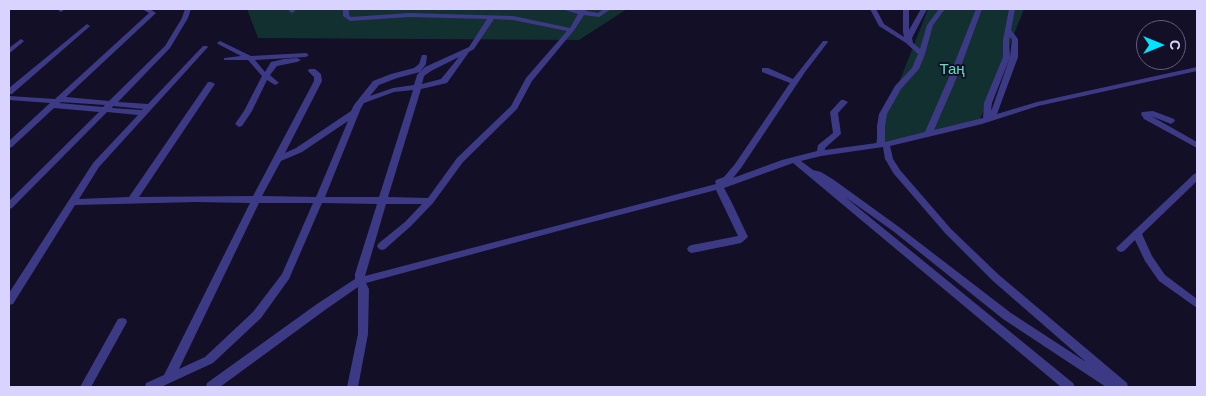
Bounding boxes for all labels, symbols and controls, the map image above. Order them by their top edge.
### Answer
north arrow [1136,20,1186,70]
text: С [1167,40,1183,50]
park label: Таң [939,61,965,79]

